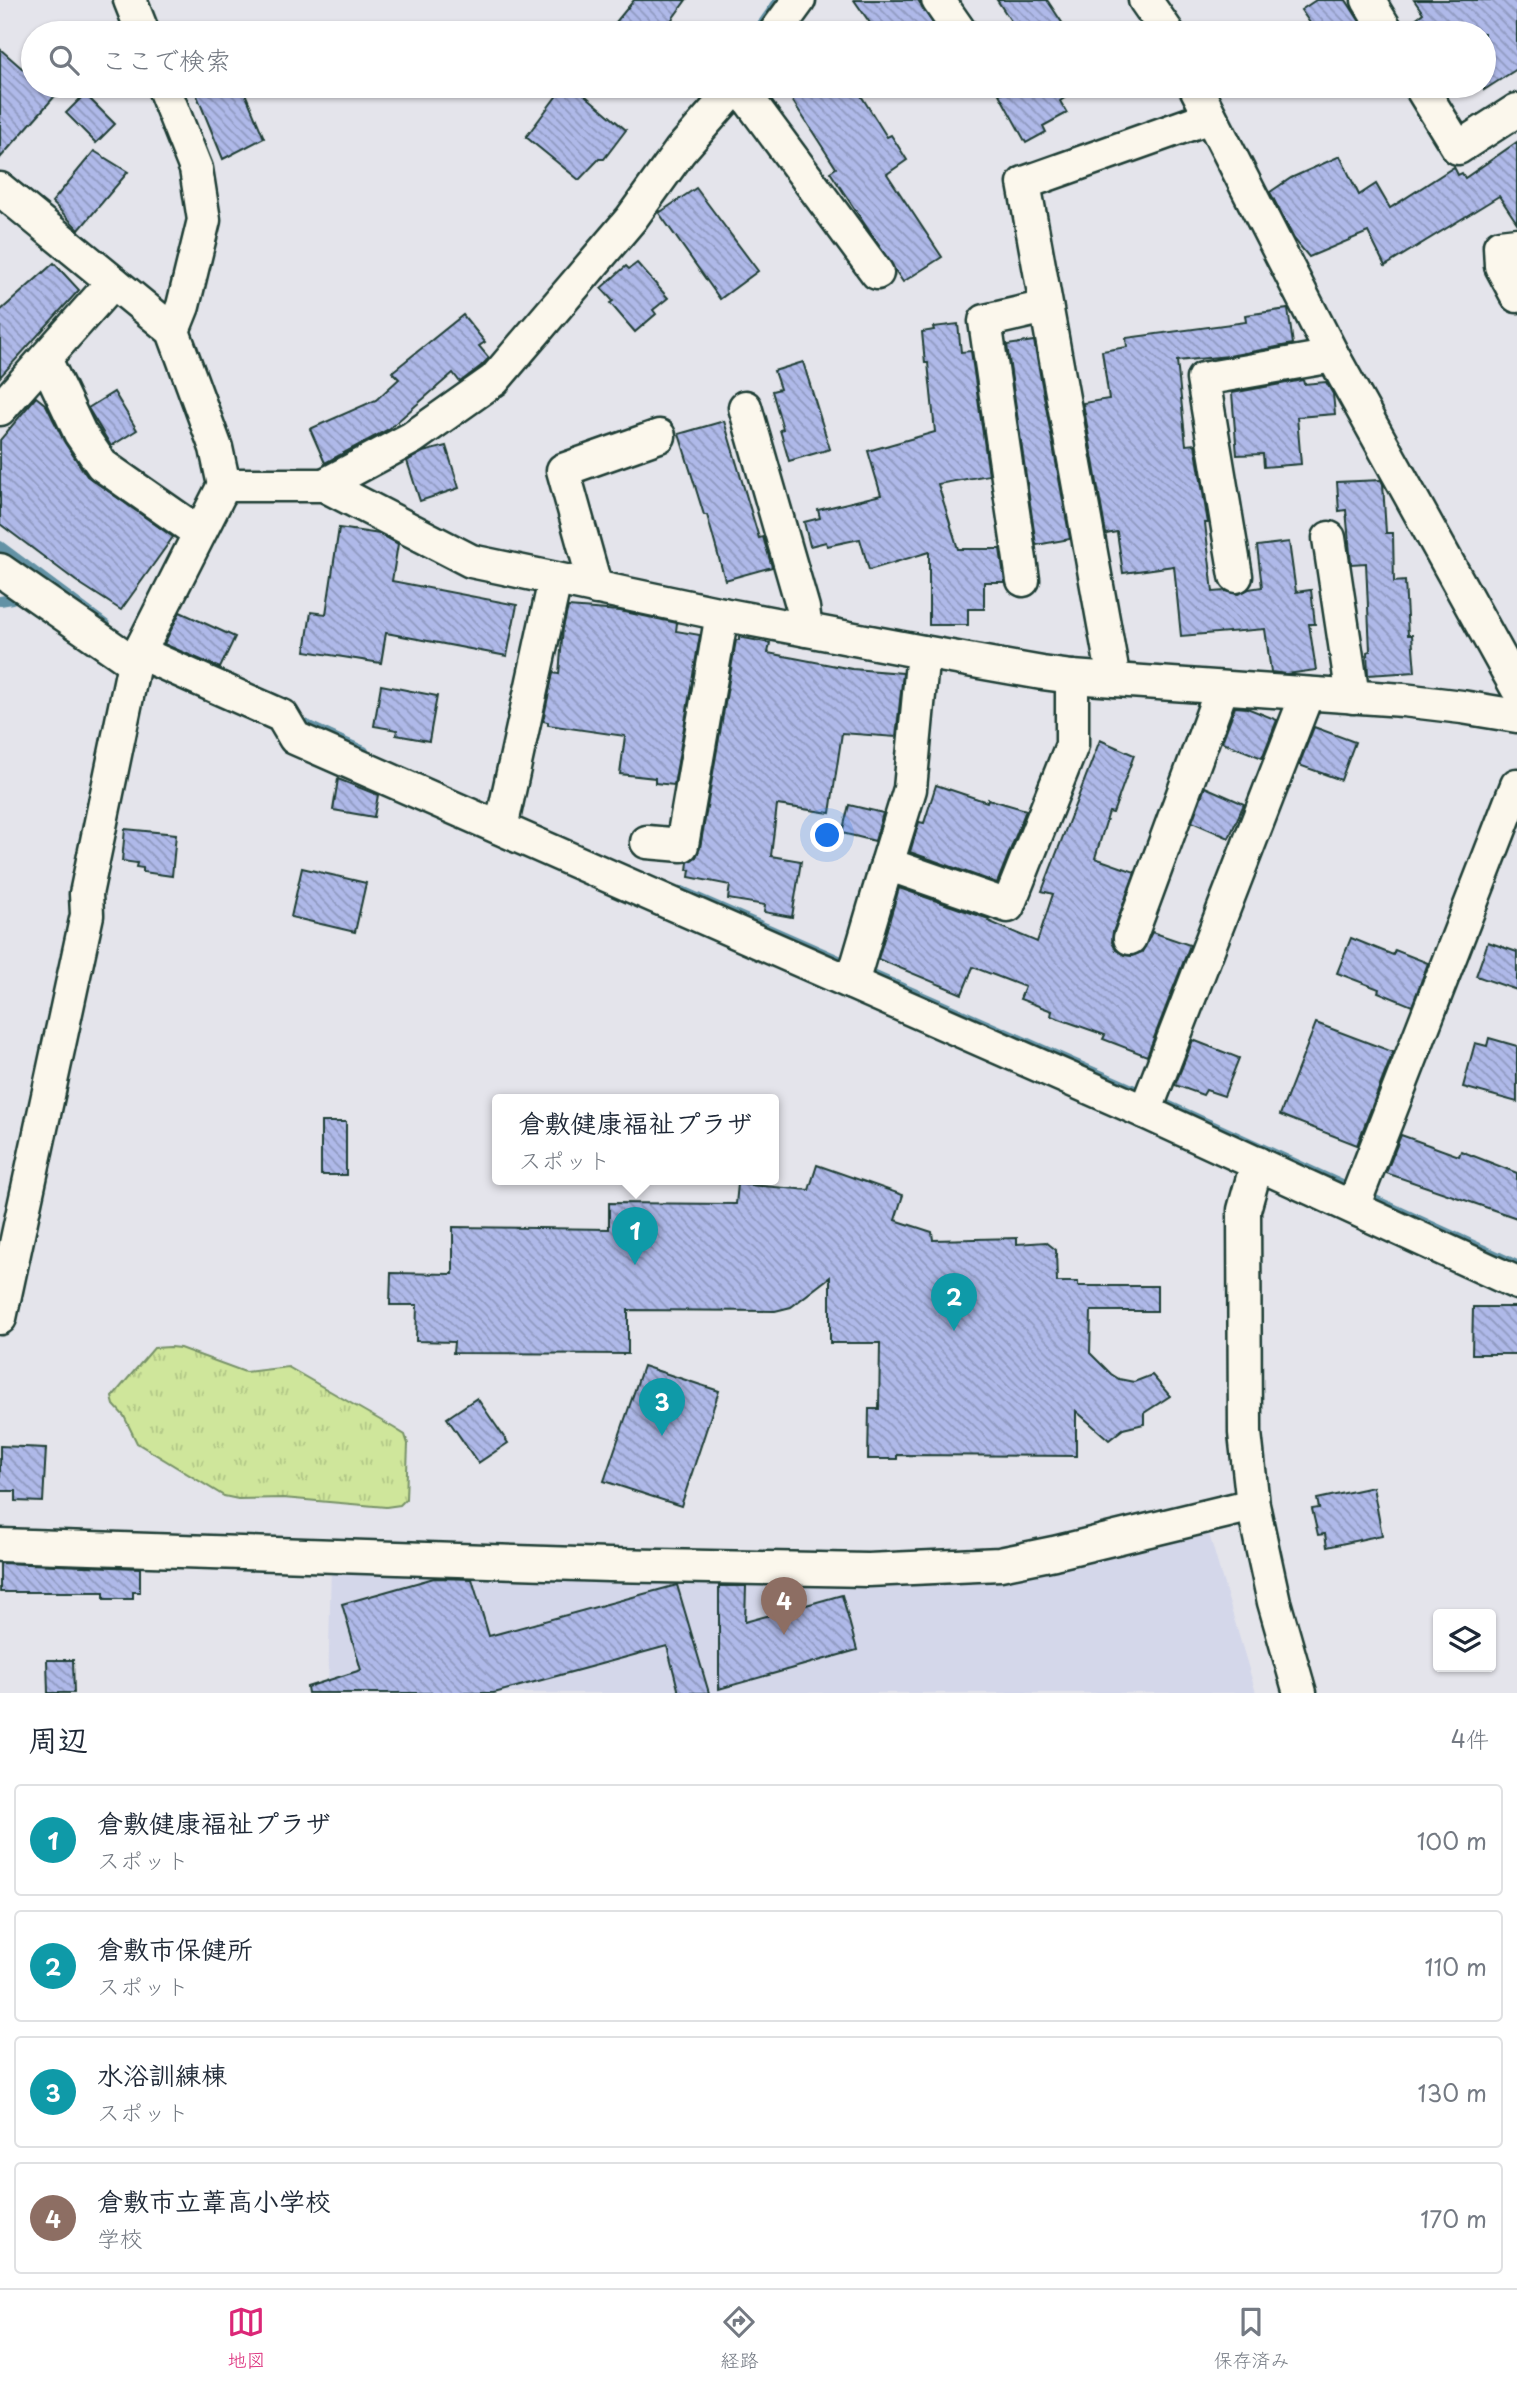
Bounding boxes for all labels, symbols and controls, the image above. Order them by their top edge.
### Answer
search box [21,21,1496,98]
text: ここで検索 [101,40,231,79]
icon: search [45,41,83,79]
your location [810,818,844,852]
popup [492,1094,779,1185]
text: 倉敷健康福祉プラザ [518,1103,753,1142]
text: スポット [518,1142,610,1177]
pin: 1 [612,1207,658,1265]
pin: 2 [931,1273,977,1331]
pin: 3 [639,1378,685,1436]
pin: 4 [761,1577,807,1635]
map controls [1433,1609,1496,1672]
button: layers [1433,1609,1496,1672]
text: 周辺 [28,1716,88,1761]
text: 4件 [1451,1721,1489,1756]
text: 倉敷健康福祉プラザ [97,1803,331,1842]
text: 1 [48,1823,59,1858]
text: 100 m [1417,1823,1487,1858]
text: スポット [97,1842,189,1877]
text: 倉敷市保健所 [97,1929,253,1968]
text: 2 [45,1949,61,1984]
text: 110 m [1425,1949,1487,1984]
text: スポット [97,1968,189,2003]
text: 水浴訓練棟 [97,2055,227,2094]
text: 3 [45,2075,61,2110]
text: 130 m [1417,2075,1487,2110]
text: スポット [97,2094,189,2129]
text: 倉敷市立葦高小学校 [97,2181,331,2220]
text: 4 [45,2201,61,2236]
text: 170 m [1420,2201,1487,2236]
text: 学校 [97,2220,143,2255]
tab: 地図 [227,2303,266,2373]
tab: 経路 [720,2303,759,2373]
tab: 保存済み [1213,2303,1290,2373]

